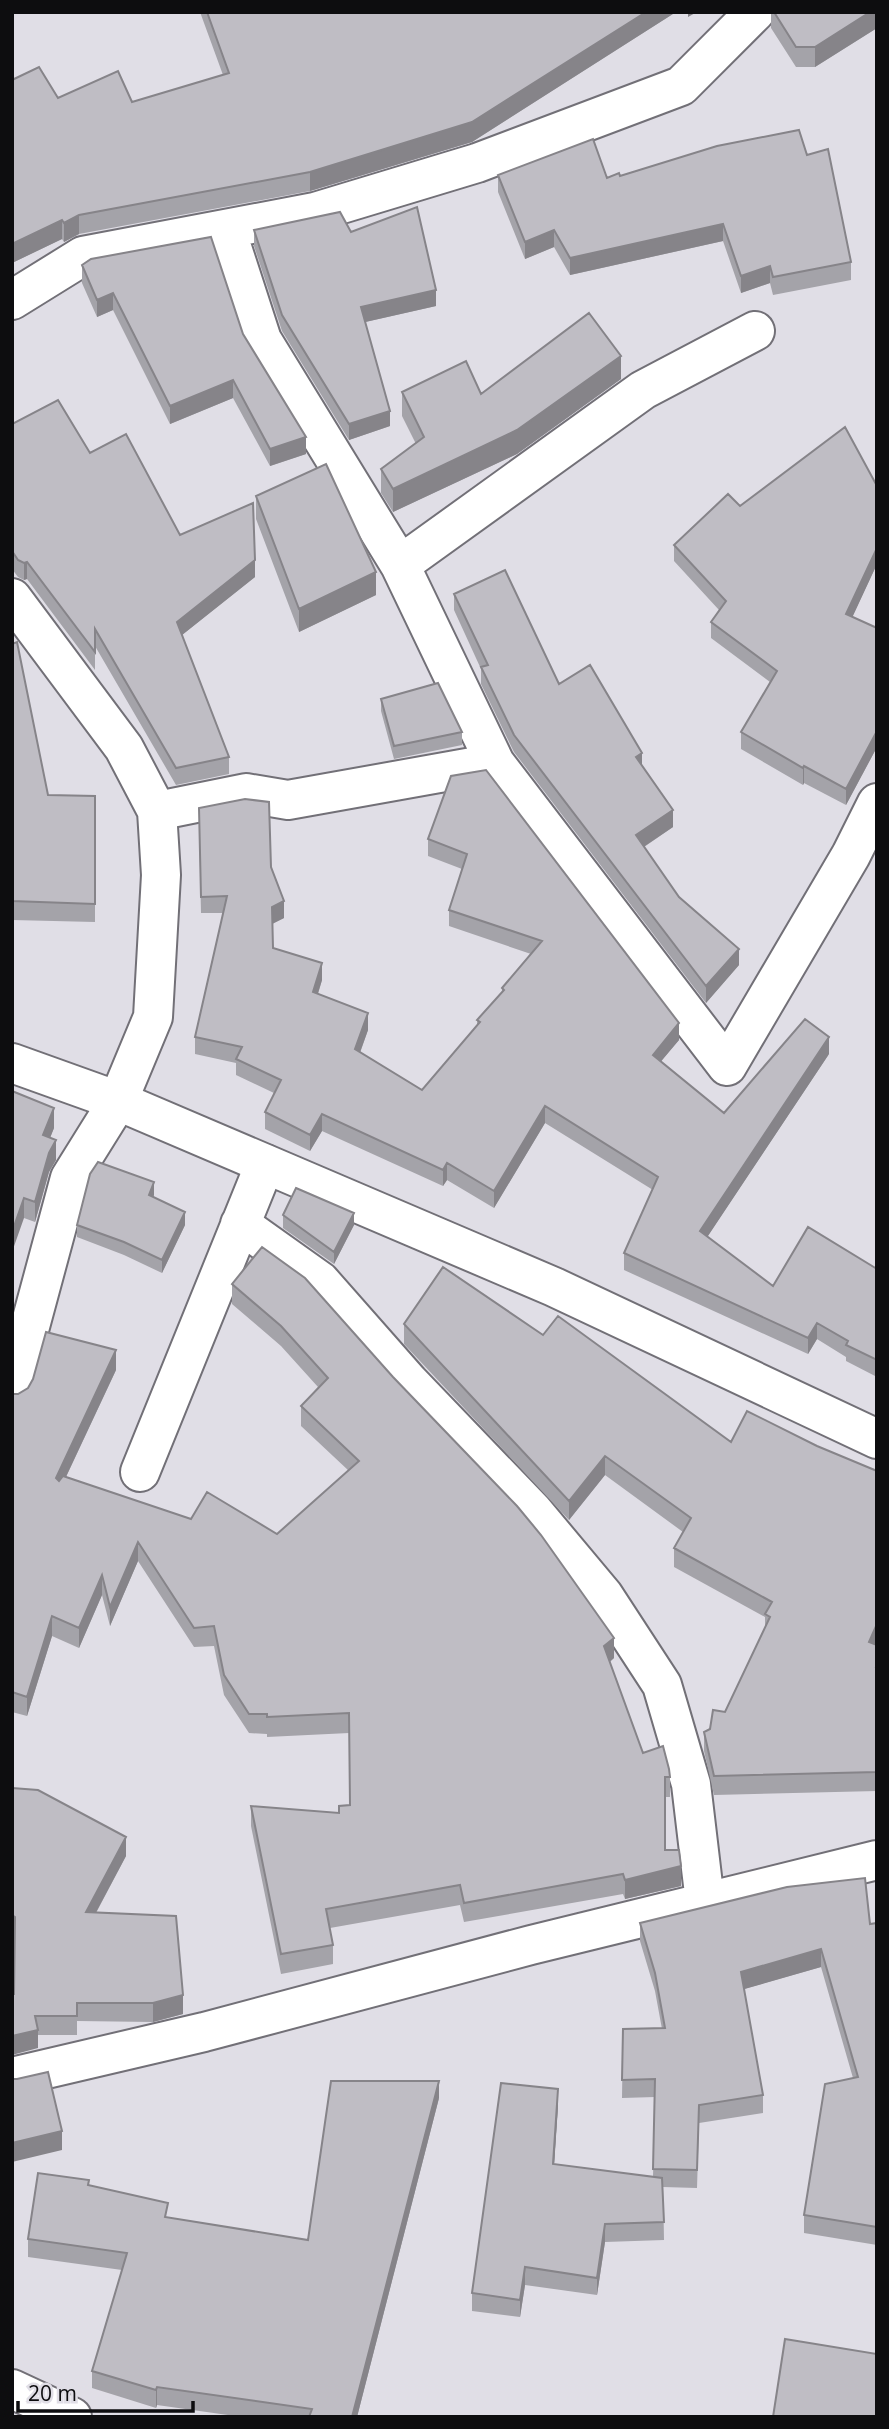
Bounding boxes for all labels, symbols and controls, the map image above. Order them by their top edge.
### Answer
scale bar [18,2370,192,2414]
text: 20 m [28,2379,77,2407]

